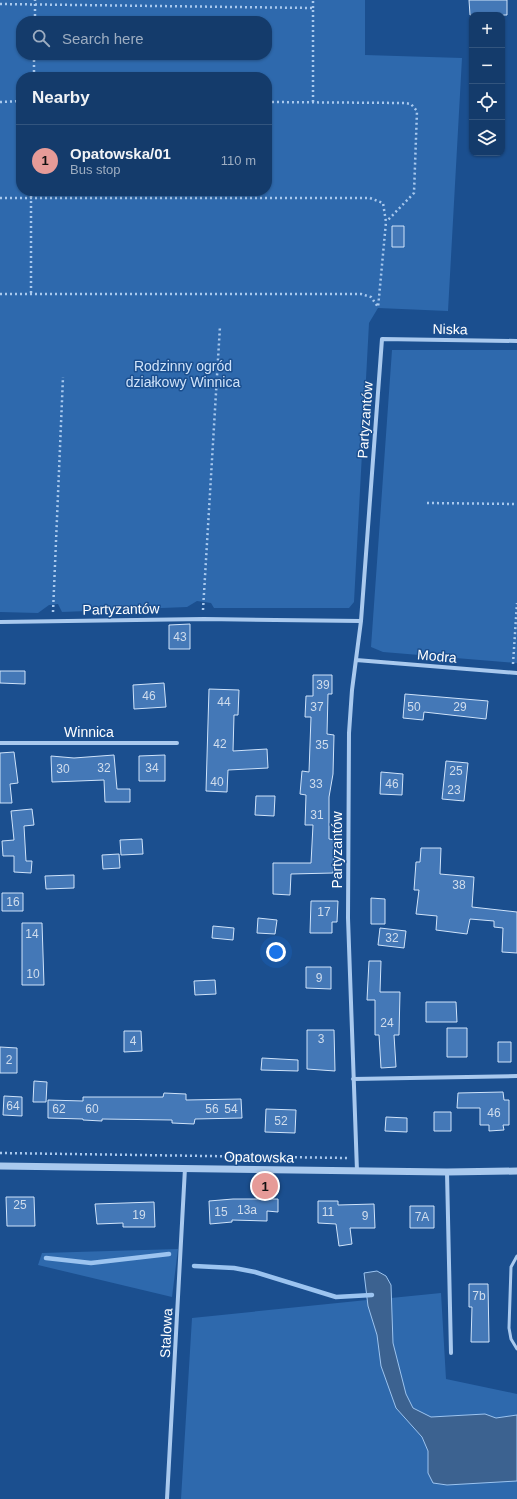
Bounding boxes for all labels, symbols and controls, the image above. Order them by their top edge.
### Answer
map controls [469,12,505,156]
button: + [469,12,505,48]
search box [16,16,272,60]
icon: search [30,27,52,49]
text: Search here [62,30,144,47]
button: − [469,48,505,84]
button: locate [469,84,505,120]
text: Nearby [32,88,90,107]
button: layers [469,120,505,156]
text: Opatowska/01 [70,145,171,162]
text: 1 [41,153,49,168]
text: 110 m [221,153,256,168]
text: Bus stop [70,162,121,177]
street label: Niska [432,321,468,337]
park label: Rodzinny ogród działkowy Winnica [126,358,240,390]
street label: Partyzantów [354,380,376,459]
street label: Partyzantów [82,600,161,618]
house number: 43 [173,630,187,644]
street label: Modra [417,646,458,666]
house number: 39 [316,678,330,692]
house number: 46 [142,689,156,703]
house number: 44 [217,695,231,709]
house number: 37 [310,700,324,714]
house number: 50 [407,700,421,714]
house number: 29 [453,700,467,714]
street label: Winnica [64,724,114,740]
house number: 42 [213,737,227,751]
house number: 35 [315,738,329,752]
house number: 32 [97,761,111,775]
house number: 34 [145,761,159,775]
house number: 30 [56,762,70,776]
house number: 25 [449,764,463,778]
house number: 40 [210,775,224,789]
house number: 33 [309,777,323,791]
house number: 46 [385,777,399,791]
house number: 23 [447,783,461,797]
house number: 31 [310,808,324,822]
street label: Partyzantów [329,811,345,889]
house number: 38 [452,878,466,892]
house number: 16 [6,895,20,909]
house number: 17 [317,905,331,919]
house number: 14 [25,927,39,941]
house number: 32 [385,931,399,945]
your location [266,942,286,962]
house number: 10 [26,967,40,981]
house number: 9 [316,971,323,985]
house number: 24 [380,1016,394,1030]
house number: 3 [318,1032,325,1046]
house number: 4 [130,1034,137,1048]
house number: 2 [6,1053,13,1067]
house number: 64 [6,1099,20,1113]
house number: 62 [52,1102,66,1116]
house number: 60 [85,1102,99,1116]
house number: 56 [205,1102,219,1116]
house number: 54 [224,1102,238,1116]
house number: 46 [487,1106,501,1120]
house number: 52 [274,1114,288,1128]
street label: Opatowska [224,1148,294,1166]
pin: 1 [252,1171,278,1201]
house number: 25 [13,1198,27,1212]
house number: 13a [237,1203,257,1217]
house number: 15 [214,1205,228,1219]
house number: 11 [322,1205,335,1219]
house number: 19 [132,1208,146,1222]
house number: 9 [362,1209,369,1223]
house number: 7A [415,1210,429,1224]
house number: 7b [472,1289,486,1303]
street label: Stalowa [157,1308,175,1358]

